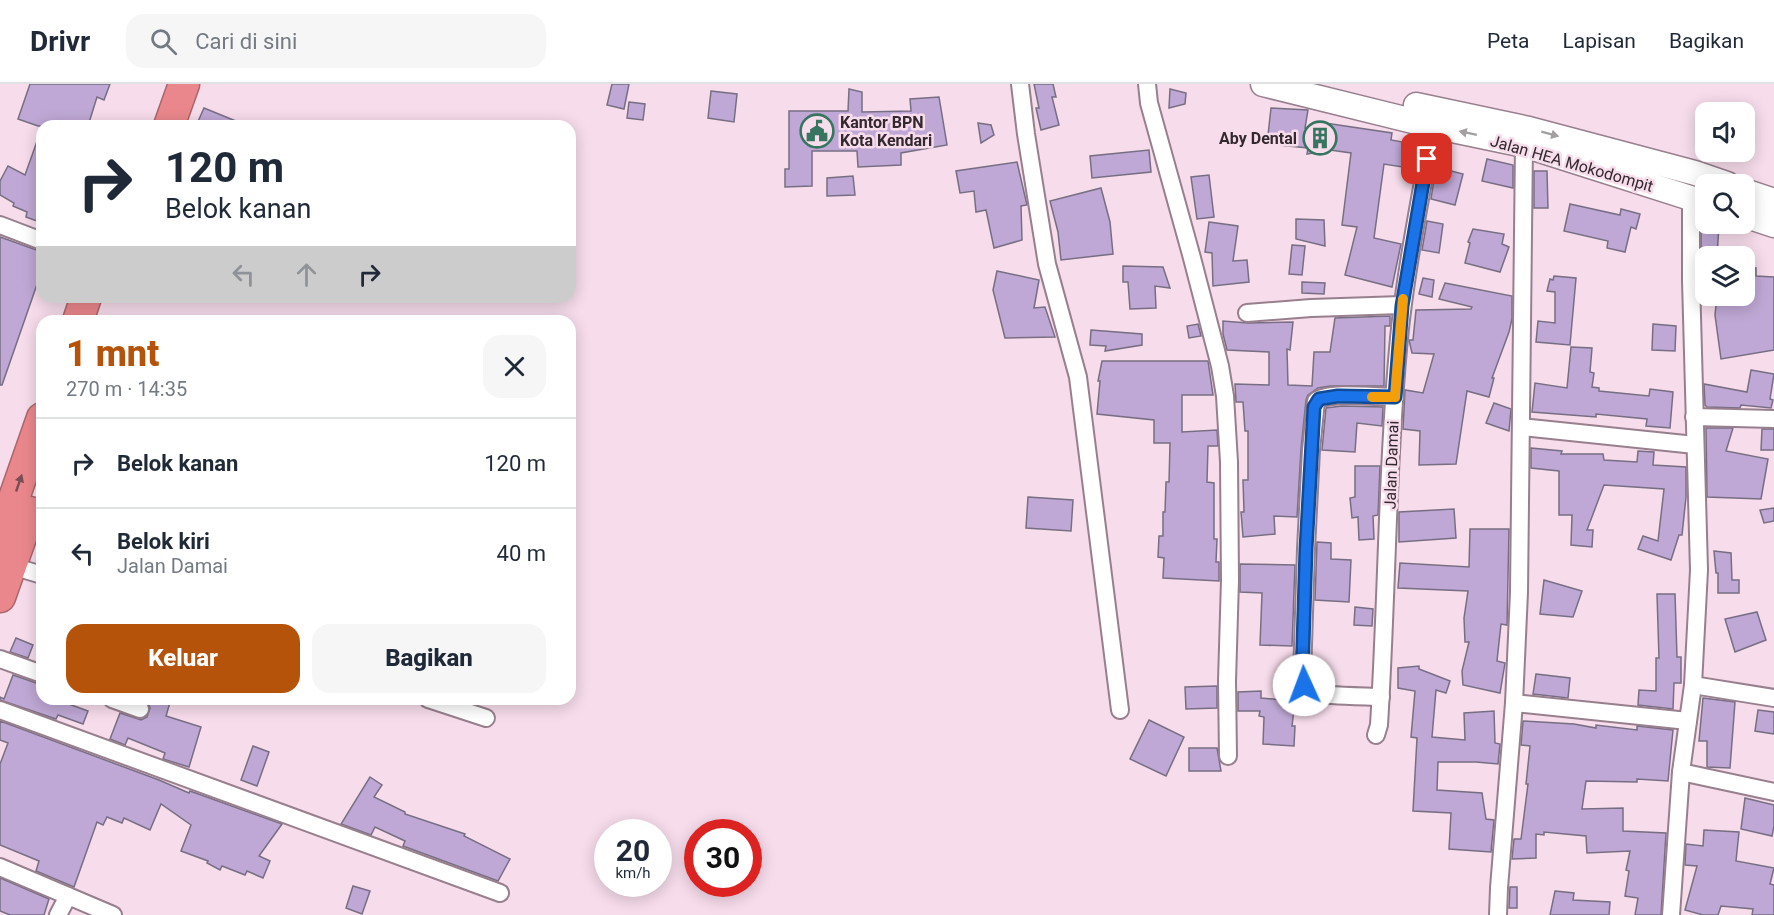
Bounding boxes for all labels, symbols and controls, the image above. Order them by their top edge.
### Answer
search box [126,14,546,68]
text: Drivr [30,25,90,58]
icon: search [147,25,180,58]
text: Cari di sini [195,29,297,54]
text: Peta [1487,29,1529,53]
text: Lapisan [1562,29,1636,53]
text: Bagikan [1669,29,1744,53]
map controls [1695,102,1755,306]
button: sound [1695,102,1755,162]
public building icon: Kantor BPN Kota Kendari [799,113,835,149]
place label: Kantor BPN Kota Kendari [840,113,932,150]
building icon: Aby Dental [1302,120,1338,156]
one-way arrow [1459,128,1477,138]
place label: Aby Dental [1219,129,1297,148]
one-way arrow [1541,130,1559,139]
street label: Jalan HEA Mokodompit [1488,131,1655,196]
pin [1401,133,1452,184]
icon: arrive [1410,142,1443,175]
text: 120 m [165,143,284,192]
icon: right [66,144,144,222]
button: search [1695,174,1755,234]
text: Belok kanan [165,193,311,225]
button: layers [1695,246,1755,306]
icon: left [227,258,260,291]
icon: ahead [290,258,323,291]
icon: right [353,258,386,291]
text: 1 mnt [66,333,159,375]
button: close [483,335,546,398]
text: 270 m · 14:35 [66,377,187,401]
street label: Jalan Damai [1380,420,1403,510]
icon: right [66,447,99,480]
text: Belok kanan [117,451,238,476]
text: 120 m [484,451,546,476]
one-way arrow [15,474,25,492]
text: Belok kiri [117,529,210,554]
icon: left [66,537,99,570]
text: 40 m [497,541,546,566]
text: Jalan Damai [117,554,228,578]
button: Keluar [66,624,300,693]
button: Bagikan [312,624,546,693]
position arrow [1272,653,1336,717]
speed limit sign: 30 [684,819,762,897]
text: 20 [616,833,650,868]
text: km/h [615,864,651,882]

